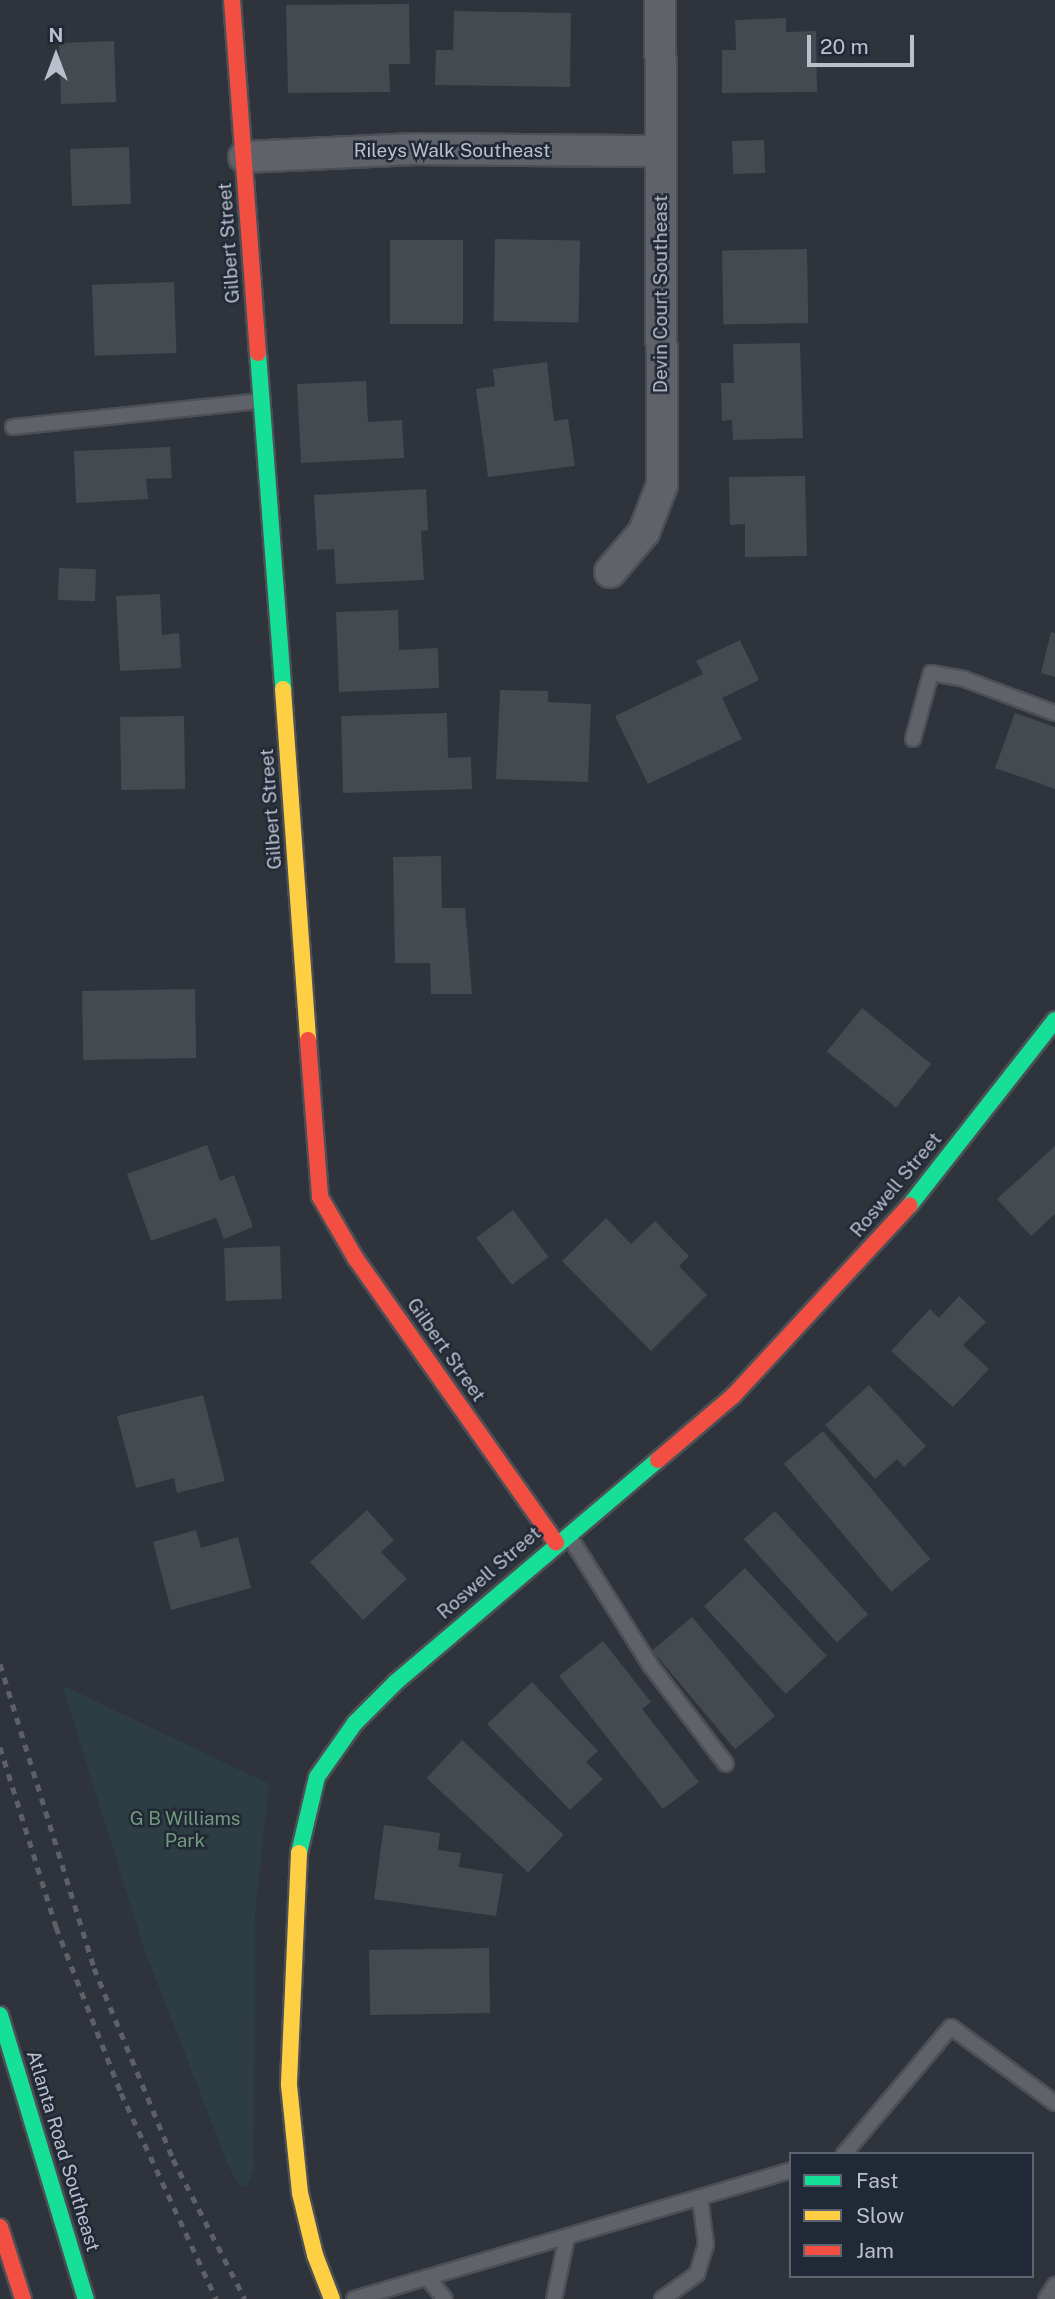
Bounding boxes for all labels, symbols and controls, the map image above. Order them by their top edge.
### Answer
north arrow [21,21,91,91]
scale bar [810,21,917,65]
text: N [49,24,63,46]
text: 20 m [820,34,869,59]
street label: Rileys Walk Southeast [353,140,551,162]
street label: Gilbert Street [213,182,245,304]
street label: Devin Court Southeast [650,195,672,393]
street label: Gilbert Street [255,748,287,870]
street label: Roswell Street [846,1128,946,1242]
street label: Gilbert Street [402,1294,490,1406]
street label: Roswell Street [433,1522,545,1624]
park label: G B Williams Park [129,1808,241,1852]
street label: Atlanta Road Southeast [22,2048,104,2254]
legend [789,2152,1034,2278]
text: Fast [856,2168,898,2193]
text: Slow [856,2203,904,2228]
text: Jam [856,2238,894,2263]

